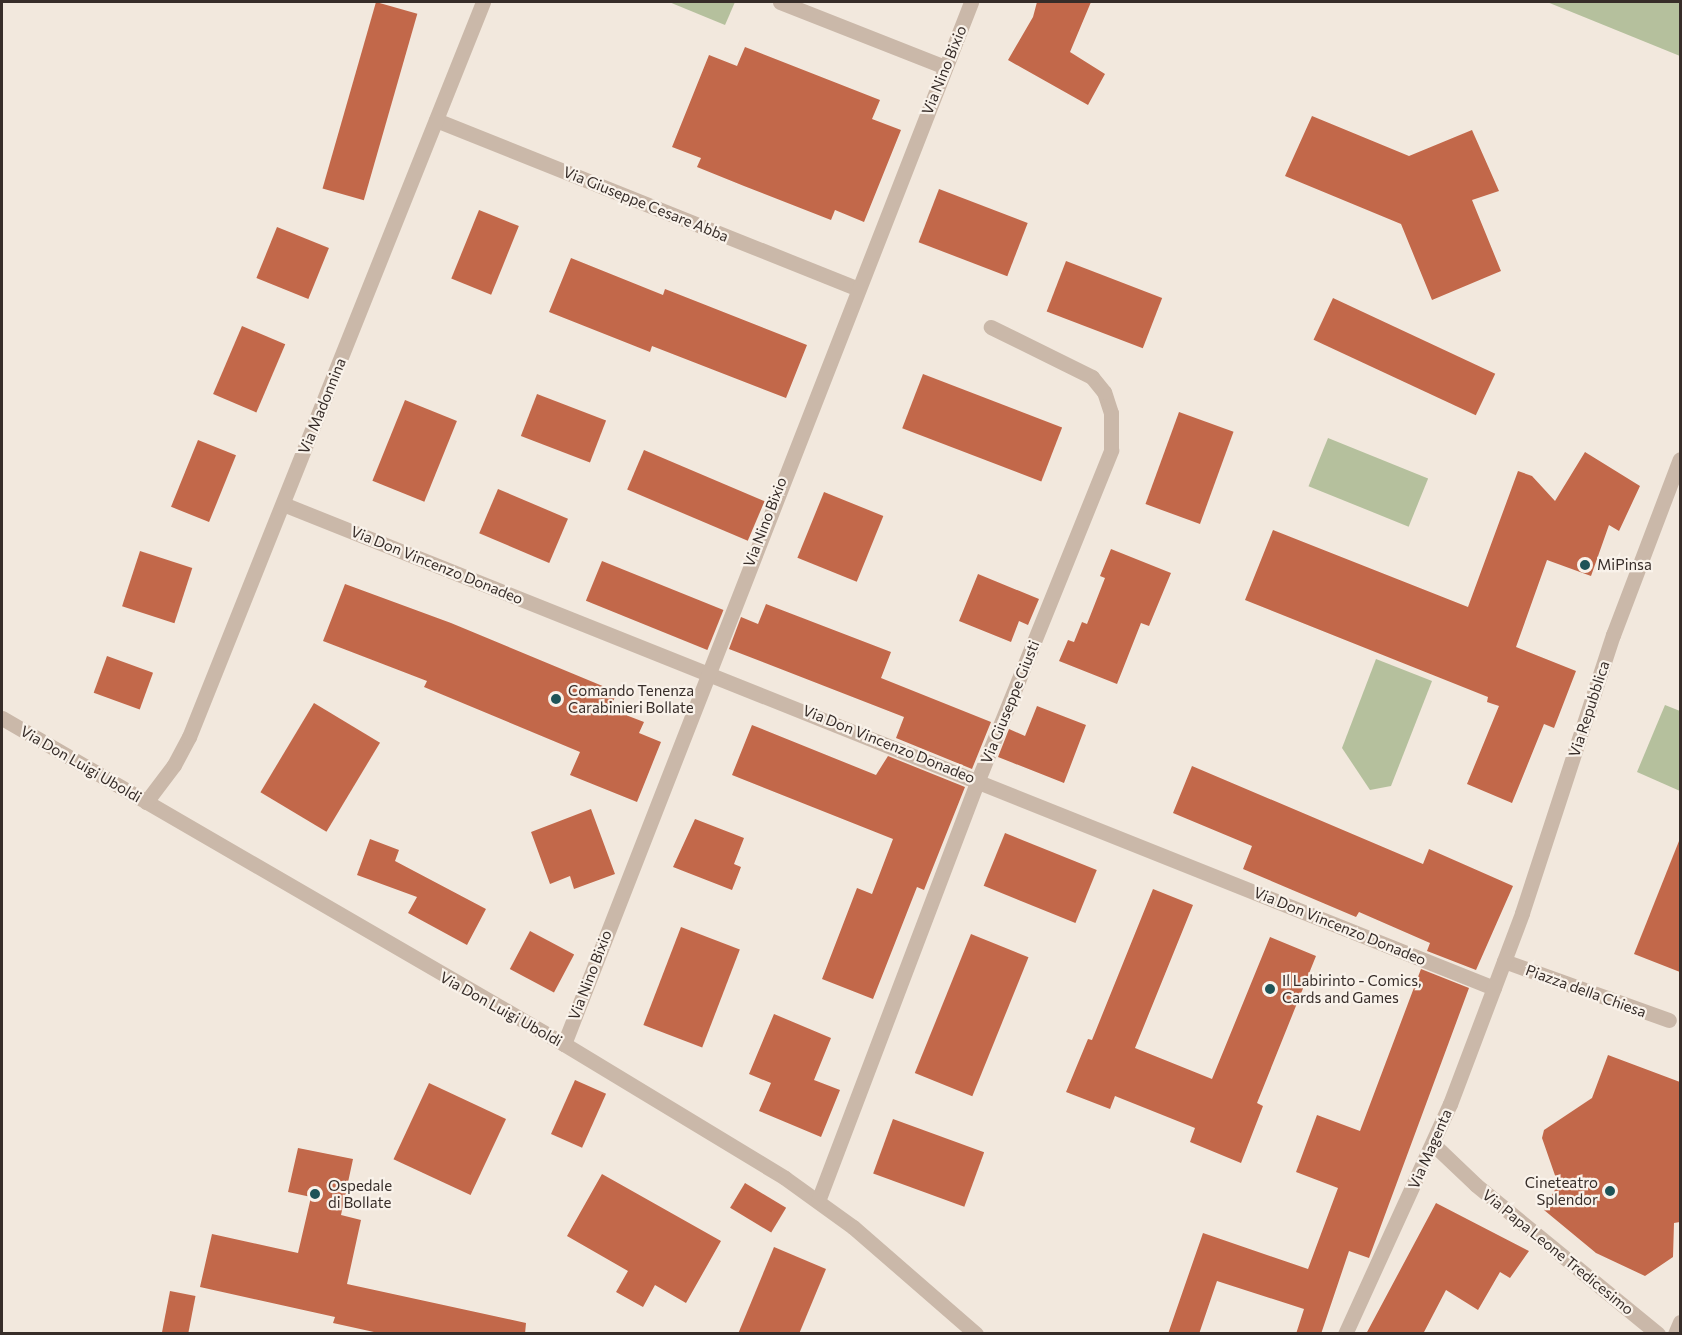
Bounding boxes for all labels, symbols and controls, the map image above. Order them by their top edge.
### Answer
street label: Via Nino Bixio [918,23,970,117]
street label: Via Giuseppe Cesare Abba [561,163,731,245]
street label: Via Madonnina [295,355,349,457]
street label: Via Nino Bixio [740,475,790,569]
street label: Via Don Vincenzo Donadeo [348,522,526,608]
place label: MiPinsa [1597,556,1652,574]
marker: MiPinsa [1578,558,1592,572]
street label: Via Giuseppe Giusti [977,638,1043,766]
street label: Via Repubblica [1565,659,1613,759]
place label: Comando Tenenza Carabinieri Bollate [568,681,694,716]
marker: Comando Tenenza Carabinieri Bollate [549,692,563,706]
street label: Via Don Vincenzo Donadeo [800,701,978,787]
street label: Via Don Luigi Uboldi [17,722,145,806]
street label: Via Don Vincenzo Donadeo [1251,883,1429,969]
street label: Via Nino Bixio [565,928,615,1022]
street label: Piazza della Chiesa [1523,961,1649,1021]
street label: Via Don Luigi Uboldi [437,968,565,1050]
place label: Il Labirinto - Comics, Cards and Games [1282,971,1421,1006]
marker: Il Labirinto - Comics, Cards and Games [1263,982,1277,996]
street label: Via Magenta [1404,1106,1456,1192]
place label: Cineteatro Splendor [1525,1173,1598,1208]
place label: Ospedale di Bollate [328,1176,392,1211]
marker: Cineteatro Splendor [1603,1184,1617,1198]
marker: Ospedale di Bollate [306,1185,324,1203]
street label: Via Papa Leone Tredicesimo [1479,1185,1637,1319]

